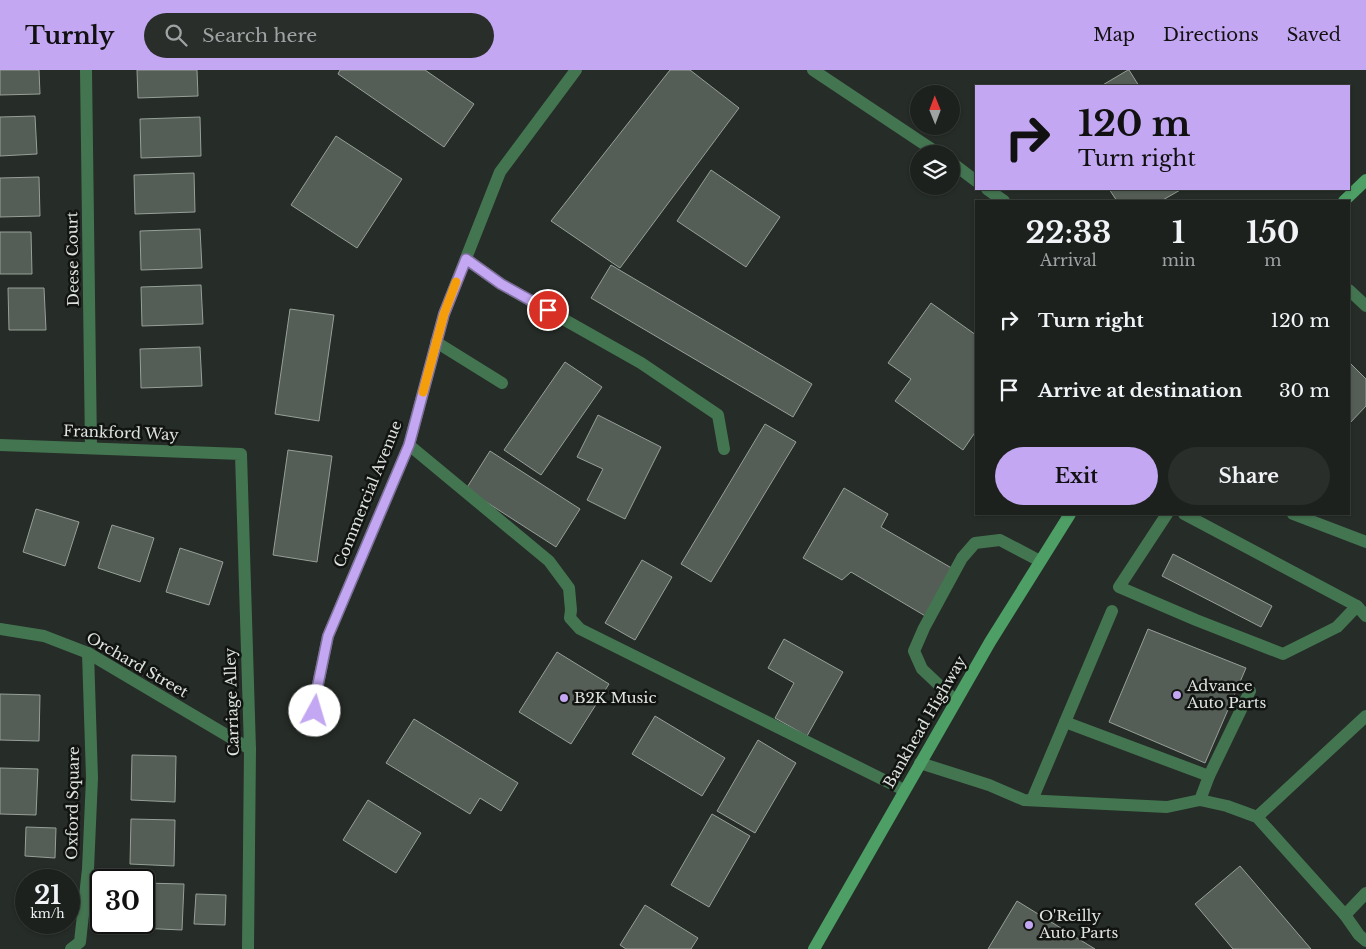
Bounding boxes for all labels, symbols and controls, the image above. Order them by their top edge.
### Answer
search box [144,13,494,58]
text: Turnly [25,21,114,50]
icon: search [162,21,190,49]
text: Search here [202,24,317,47]
text: Map [1093,24,1135,46]
text: Directions [1163,24,1259,46]
text: Saved [1287,24,1341,46]
north arrow [910,85,960,135]
map controls [910,85,960,195]
text: 120 m [1078,102,1191,145]
icon: right [995,105,1060,170]
button: layers [910,145,960,195]
text: Turn right [1078,145,1196,172]
street label: Deese Court [62,211,83,307]
text: 22:33 [1025,214,1111,251]
text: 1 [1172,214,1185,251]
text: 150 [1246,214,1300,251]
text: Arrival [1040,250,1097,270]
text: min [1162,250,1195,270]
text: m [1264,250,1281,270]
pin [527,289,569,331]
icon: arrive [534,296,562,324]
icon: right [995,306,1023,334]
text: Turn right [1038,309,1144,332]
text: 120 m [1270,309,1330,332]
icon: arrive [995,376,1023,404]
text: Arrive at destination [1038,379,1242,402]
text: 30 m [1279,379,1330,402]
street label: Commercial Avenue [329,418,406,570]
street label: Frankford Way [63,421,179,444]
button: Exit [995,447,1158,505]
button: Share [1168,447,1330,505]
street label: Orchard Street [83,628,192,702]
street label: Carriage Alley [220,647,243,757]
street label: Bankhead Highway [879,652,970,791]
place label: Advance Auto Parts [1186,676,1266,712]
position arrow [288,684,340,736]
place label: B2K Music [574,688,656,707]
marker: Advance Auto Parts [1171,689,1183,701]
marker: B2K Music [558,692,570,704]
street label: Oxford Square [62,746,83,860]
speed limit sign: 30 [90,869,155,934]
text: 21 [34,880,61,911]
text: km/h [30,906,65,921]
place label: O'Reilly Auto Parts [1038,906,1118,942]
marker: O'Reilly Auto Parts [1023,919,1035,931]

